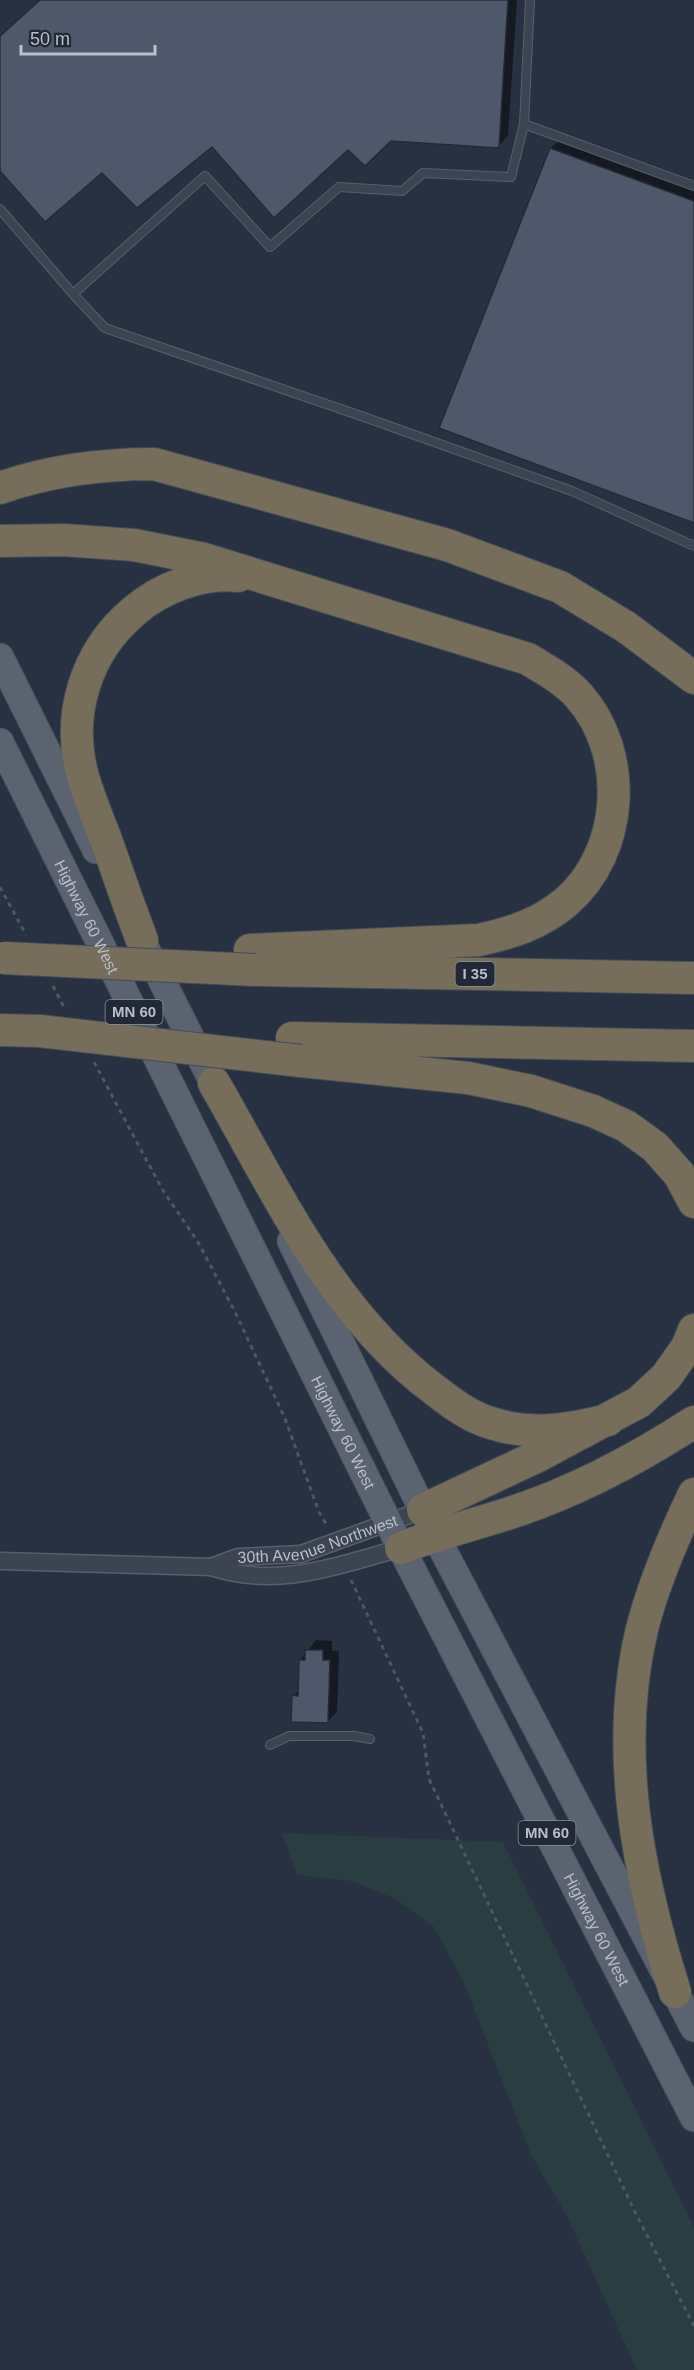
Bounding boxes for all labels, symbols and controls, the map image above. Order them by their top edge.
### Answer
scale bar [21,18,154,56]
text: 50 m [30,29,70,49]
street label: Highway 60 West [51,857,122,977]
road number: I 35 [456,962,494,986]
road number: MN 60 [106,1000,162,1024]
street label: Highway 60 West [308,1373,379,1492]
street label: 30th Avenue Northwest [237,1512,400,1566]
road number: MN 60 [518,1821,576,1845]
street label: Highway 60 West [561,1870,633,1989]

